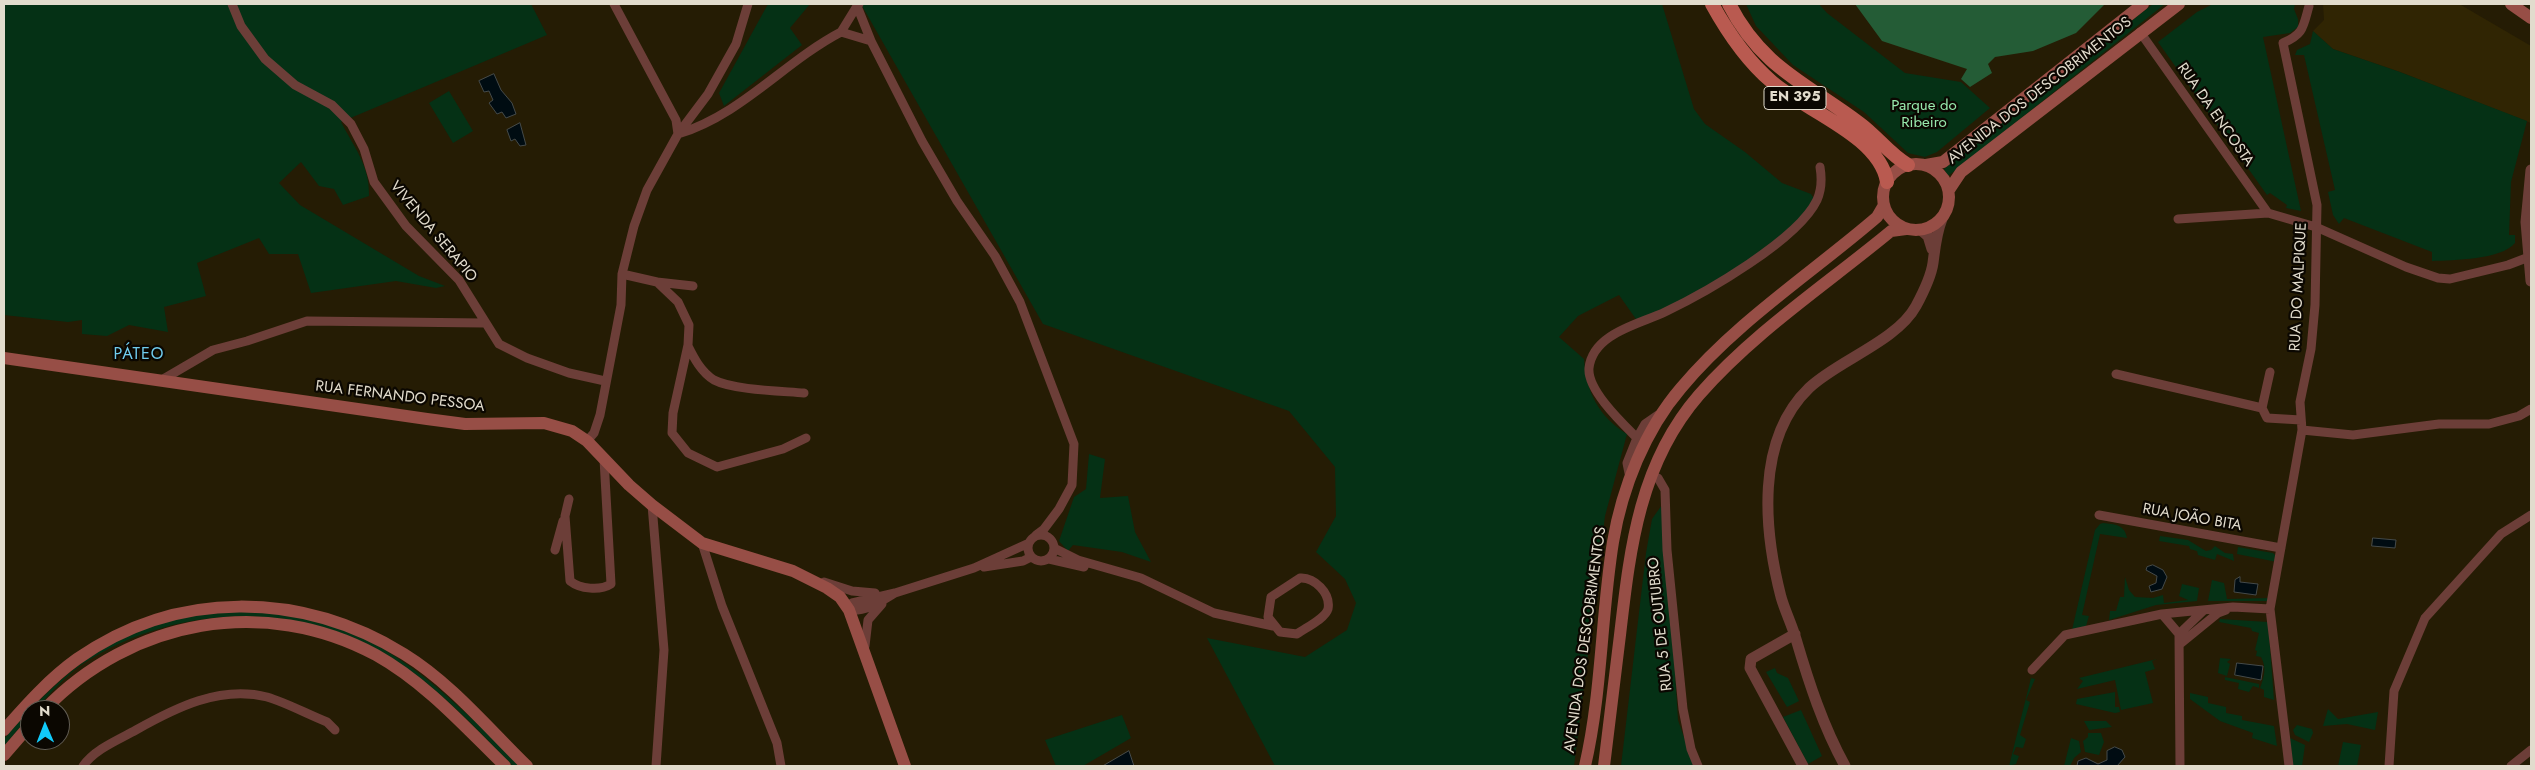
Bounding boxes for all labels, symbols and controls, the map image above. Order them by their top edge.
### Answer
street label: AVENIDA DOS DESCOBRIMENTOS [1944,14,2136,168]
street label: RUA DA ENCOSTA [2173,60,2257,170]
road number: EN 395 [1764,86,1826,110]
park label: Parque do Ribeiro [1891,97,1957,132]
street label: VIVENDA SERAPIO [386,178,480,286]
street label: RUA DO MALPIQUE [2287,222,2311,352]
district label: PÁTEO [113,345,165,365]
street label: RUA FERNANDO PESSOA [314,378,486,416]
street label: RUA JOÃO BITA [2141,500,2243,536]
street label: AVENIDA DOS DESCOBRIMENTOS [1561,526,1611,754]
street label: RUA 5 DE OUTUBRO [1645,556,1677,692]
north arrow [20,700,70,750]
text: N [39,701,50,721]

